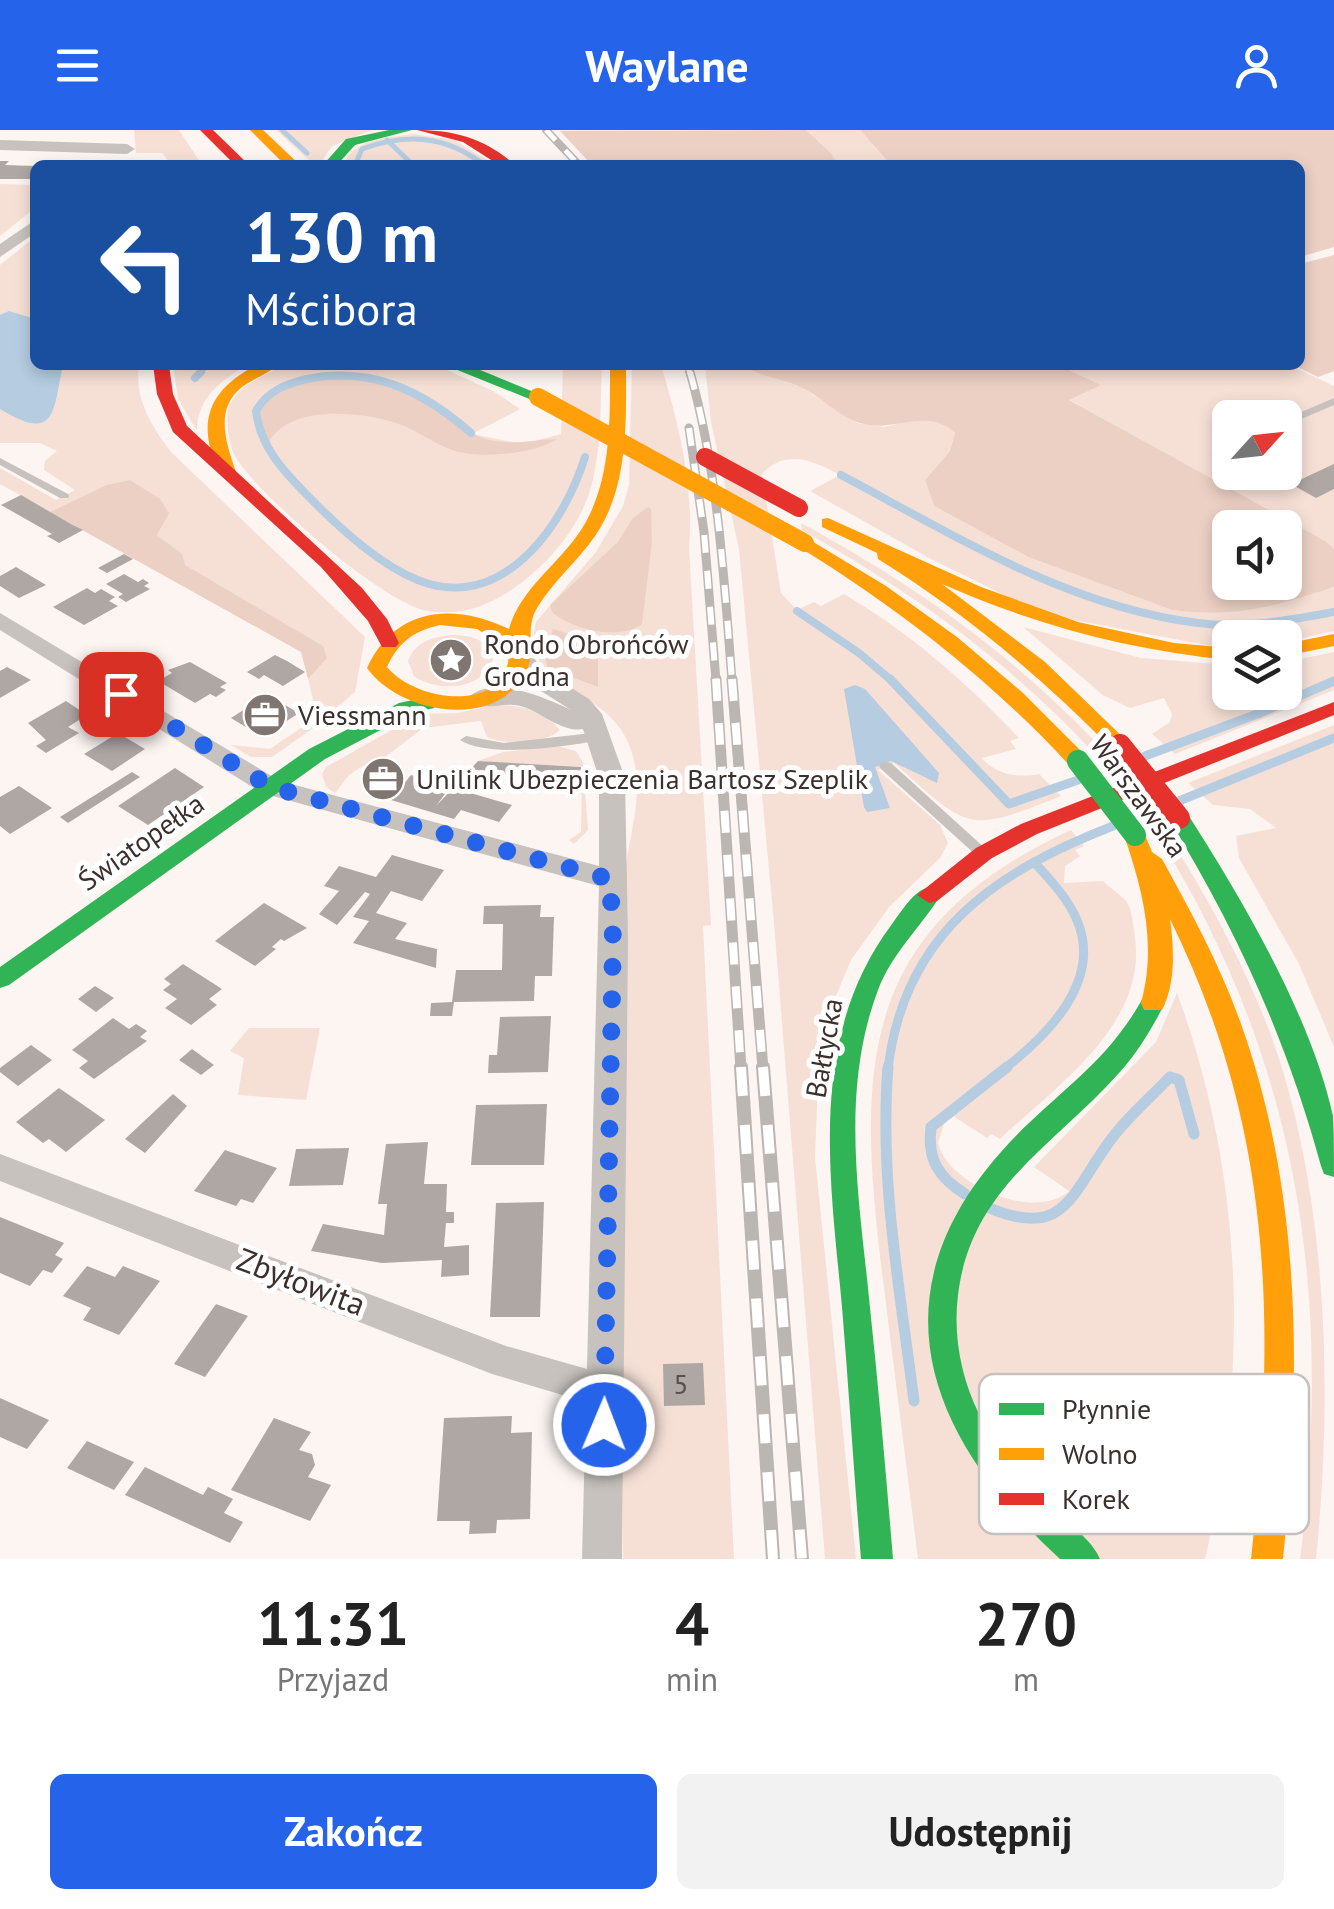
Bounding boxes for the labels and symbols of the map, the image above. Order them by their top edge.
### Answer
north arrow [1212,400,1302,490]
place label: Rondo Obrońców Grodna [484,625,689,694]
place icon: Rondo Obrońców Grodna [428,637,474,683]
pin [79,652,164,737]
office icon: Viessmann [242,692,288,738]
place label: Viessmann [297,696,426,733]
street label: Warszawska [1082,727,1196,865]
office icon: Unilink Ubezpieczenia Bartosz Szeplik [360,756,406,802]
place label: Unilink Ubezpieczenia Bartosz Szeplik [416,760,869,797]
street label: Światopełka [70,785,211,899]
street label: Bałtycka [797,995,850,1101]
street label: Zbyłowita [231,1237,372,1325]
house number: 5 [673,1365,689,1402]
position arrow [552,1373,656,1477]
legend [979,1374,1309,1534]
text: Płynnie [1062,1390,1151,1427]
text: Wolno [1062,1435,1138,1472]
text: Korek [1062,1480,1130,1517]

